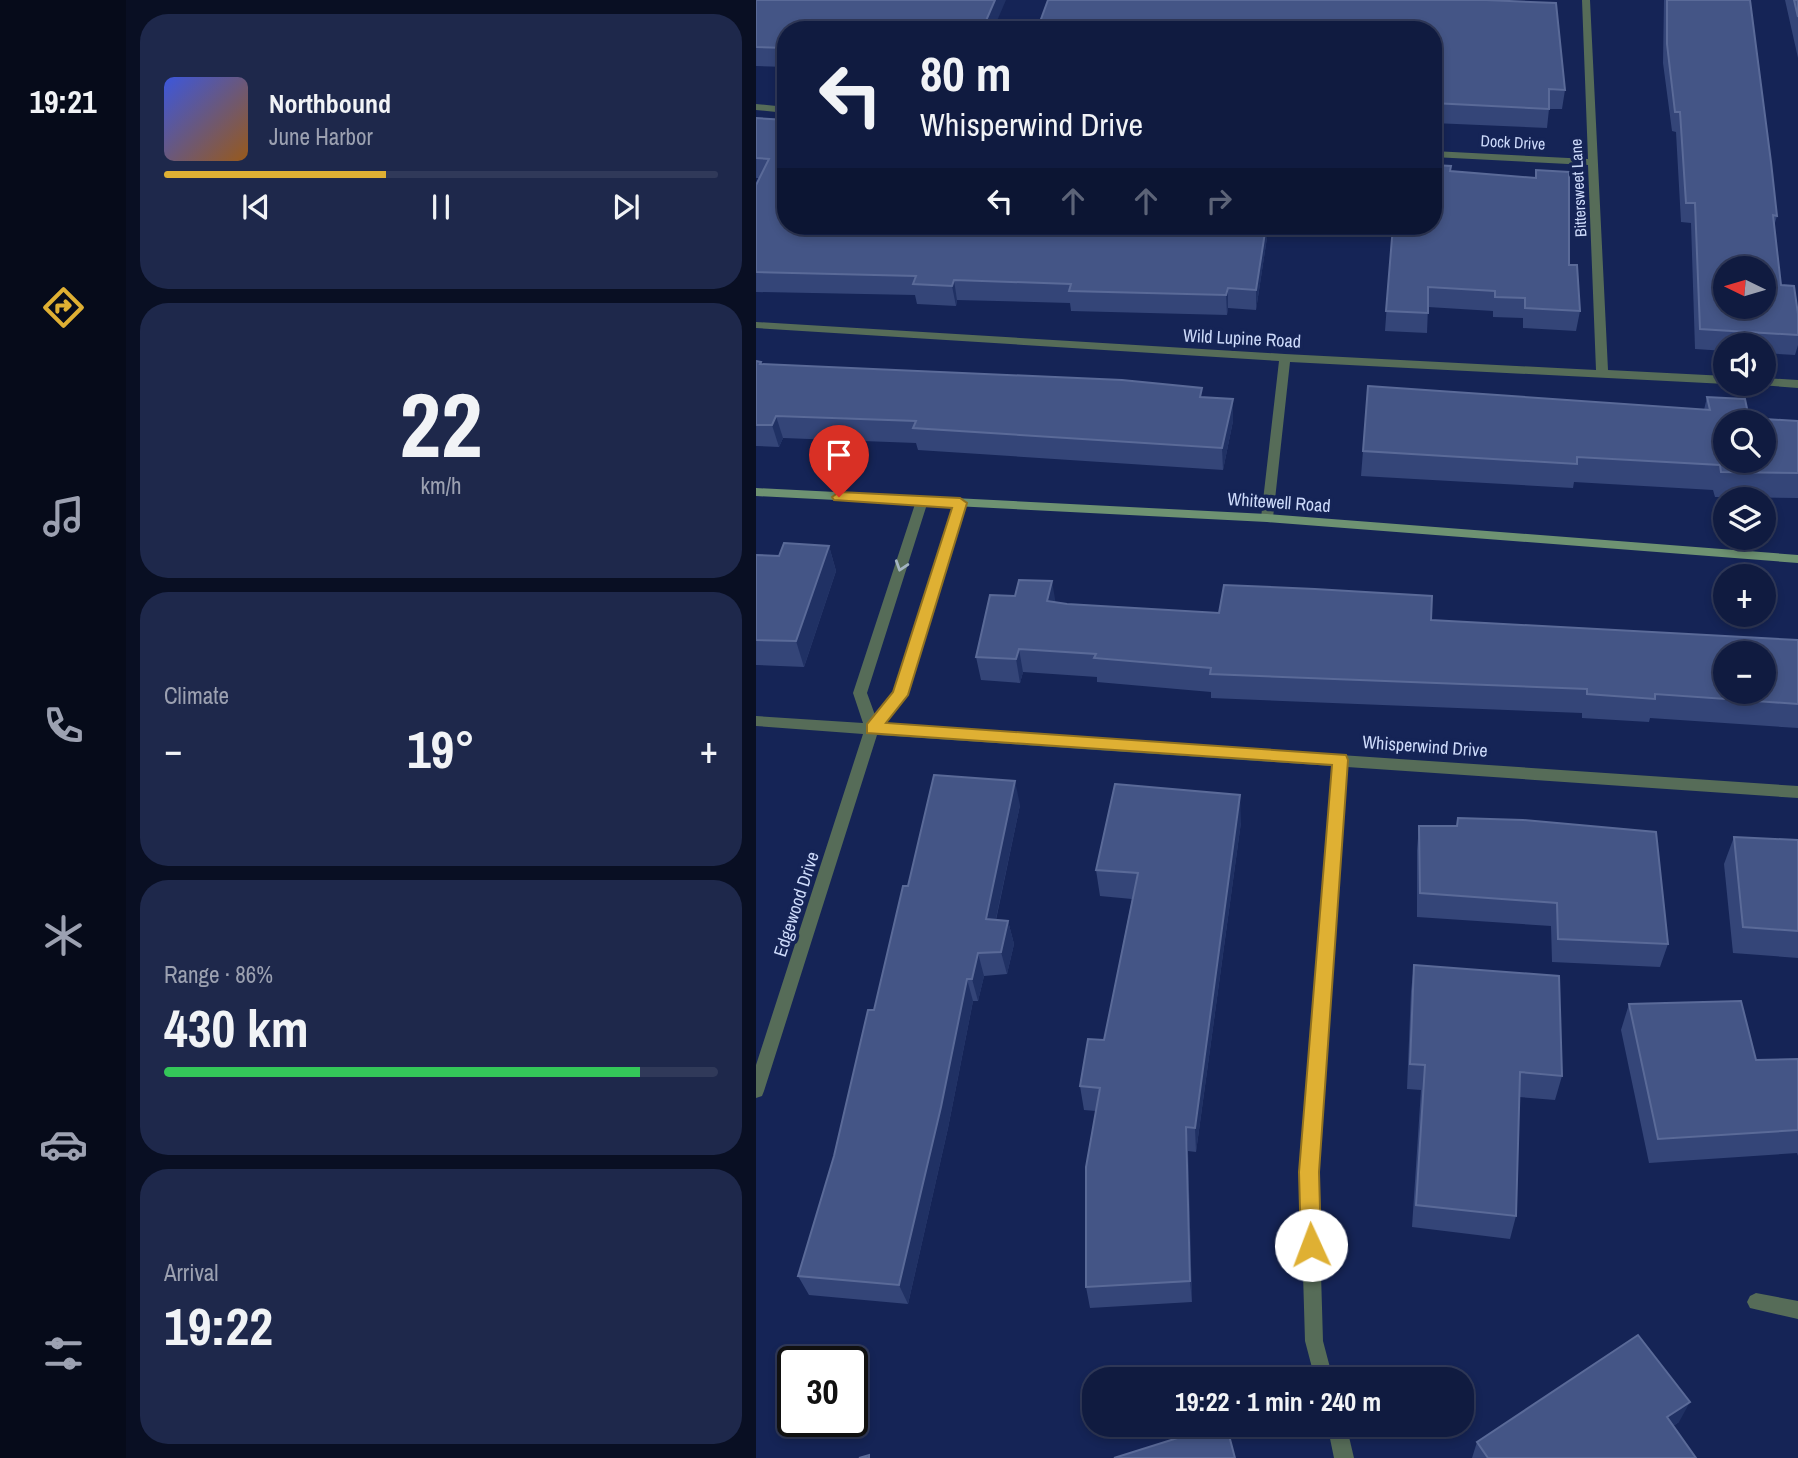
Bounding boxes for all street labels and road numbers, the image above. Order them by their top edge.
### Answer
street label: Dock Drive [1480,129,1546,155]
street label: Bittersweet Lane [1564,138,1592,238]
street label: Wild Lupine Road [1182,322,1302,354]
street label: Whitewell Road [1227,486,1331,518]
street label: Whisperwind Drive [1362,729,1488,763]
street label: Edgewood Drive [767,848,825,960]

